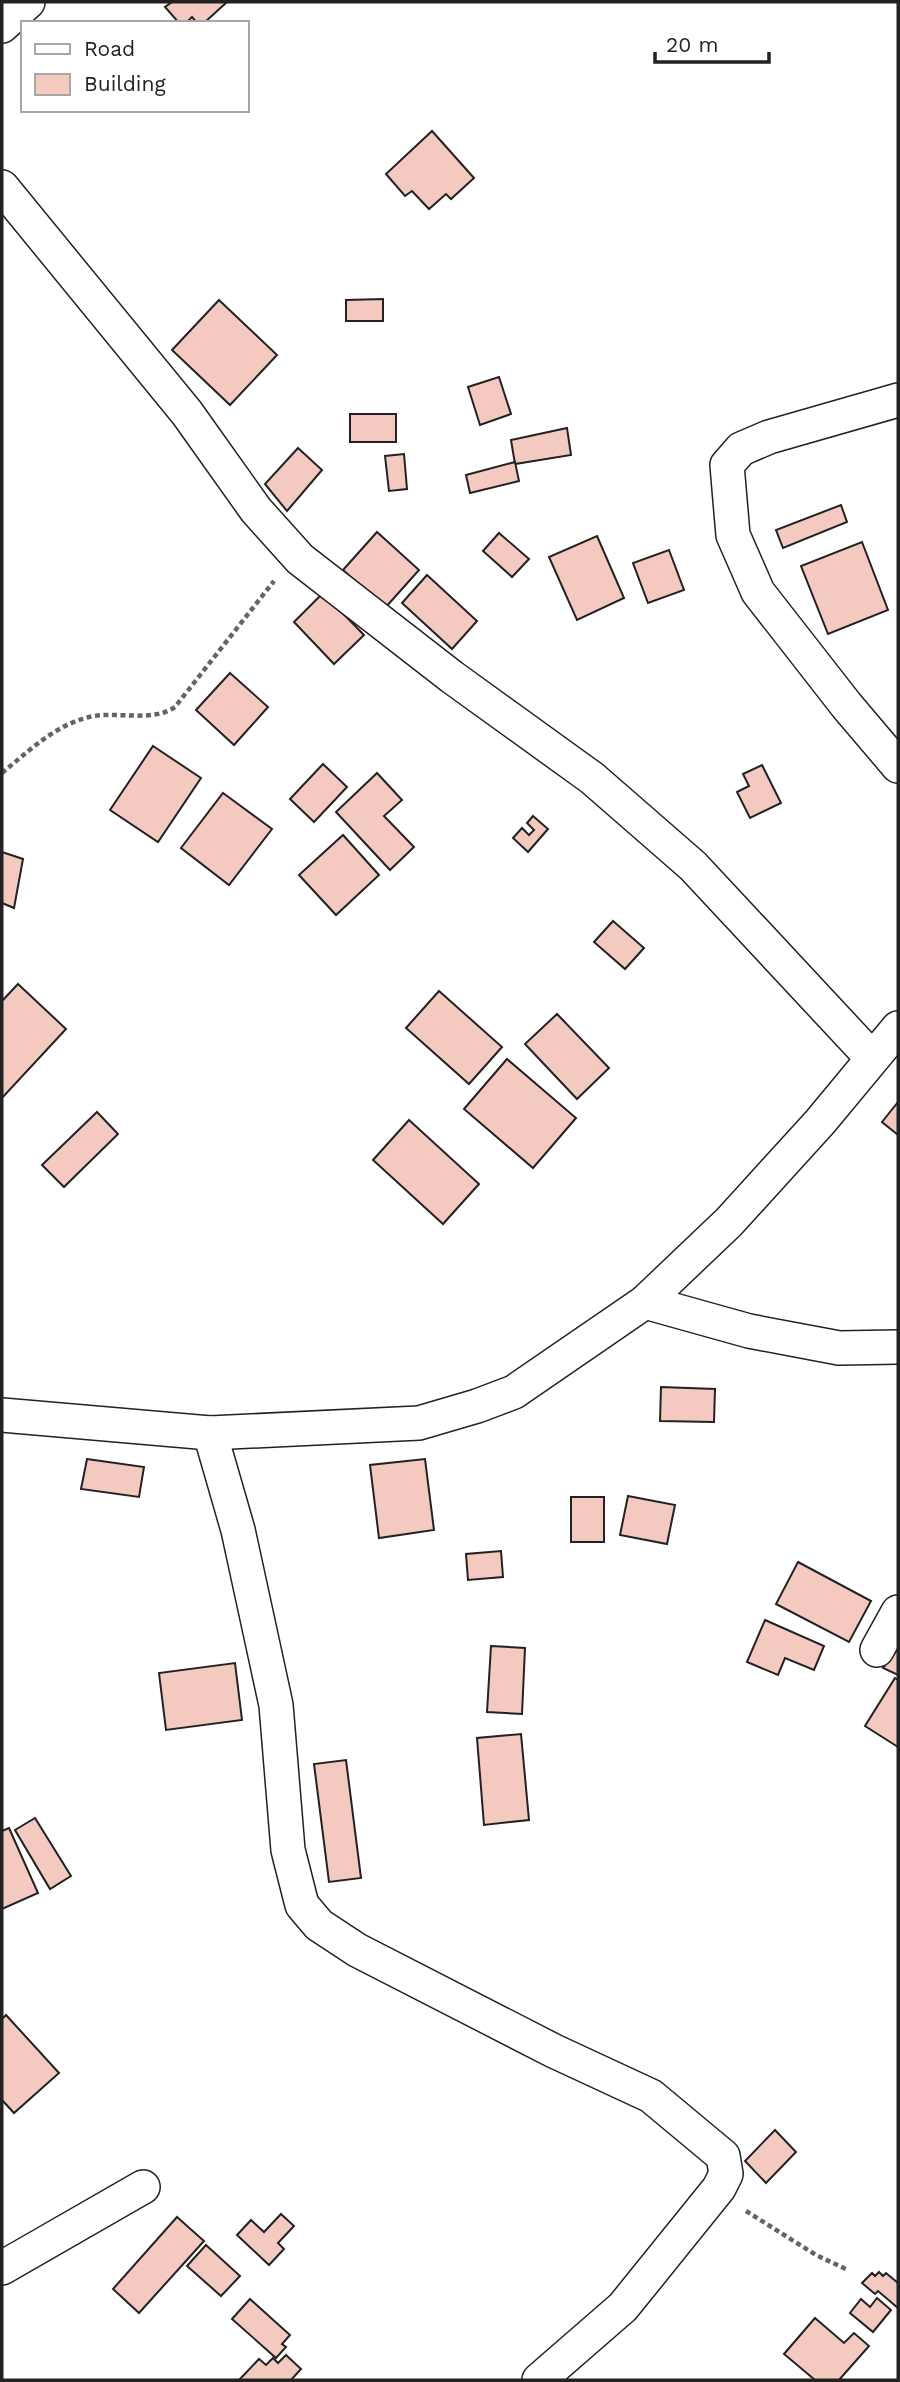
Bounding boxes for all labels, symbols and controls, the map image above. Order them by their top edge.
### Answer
legend [21,21,248,112]
scale bar [655,21,769,65]
text: 20 m [666,32,718,57]
text: Road [84,36,135,61]
text: Building [84,71,166,96]

